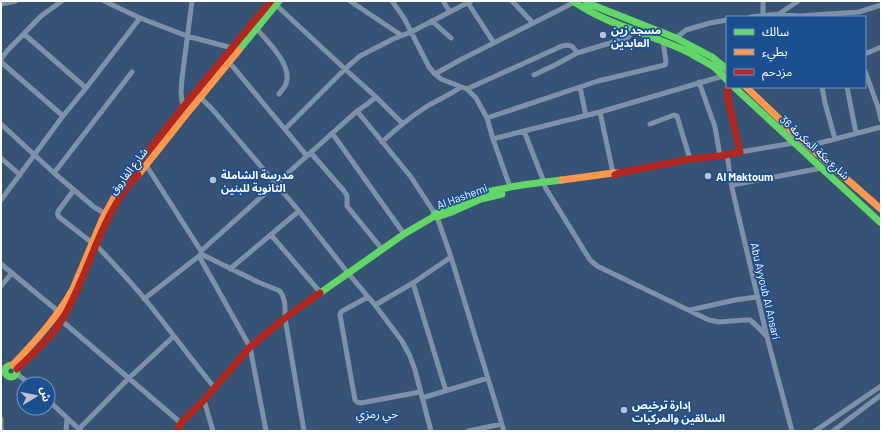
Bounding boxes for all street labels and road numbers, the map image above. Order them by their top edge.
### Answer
street label: شارع مكة المكرمة 36 [776,113,853,183]
street label: شارع الفاروق [106,145,152,198]
street label: Al Hashemi [435,181,489,211]
street label: Abu Ayyoub Al Ansari [749,241,784,341]

